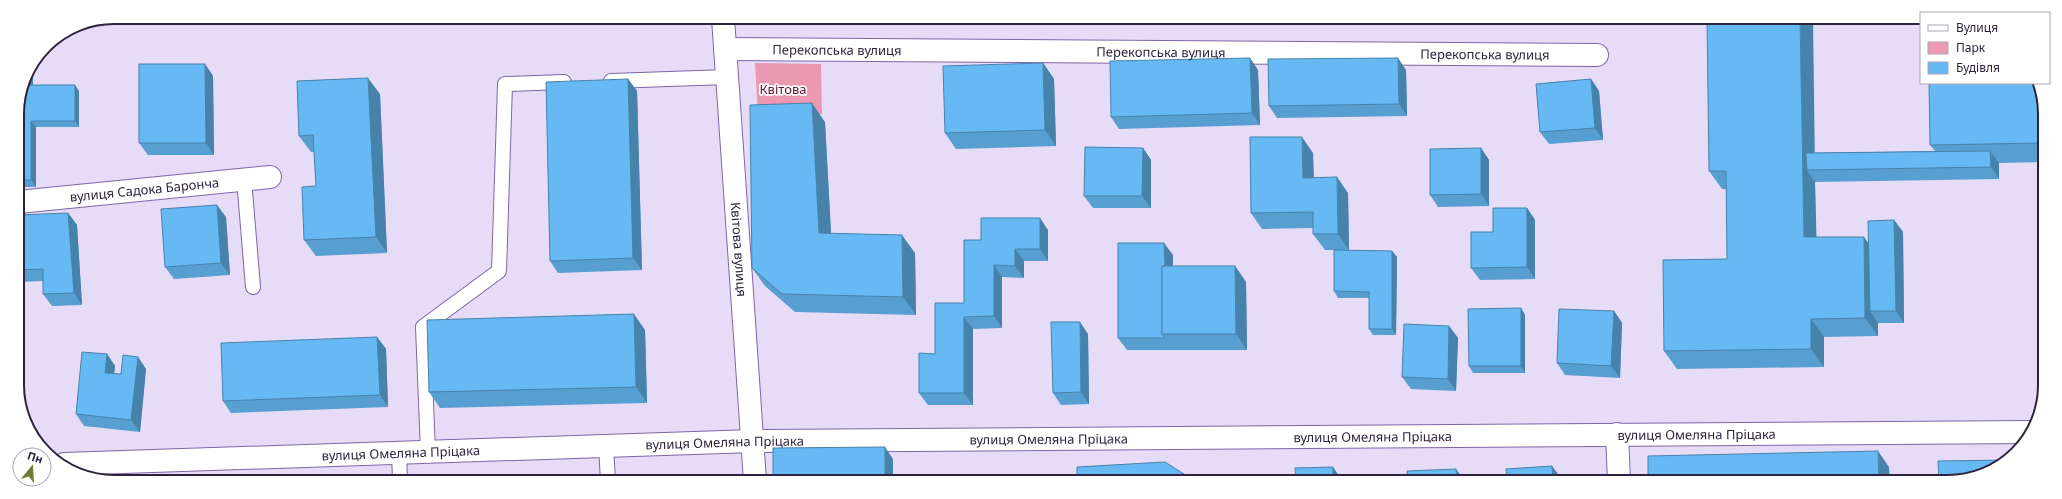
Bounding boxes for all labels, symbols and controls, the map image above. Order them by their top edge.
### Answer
legend [1920,12,2050,84]
text: Вулиця [1956,19,1998,36]
text: Парк [1956,39,1986,56]
street label: Перекопська вулиця [772,40,902,59]
street label: Перекопська вулиця [1096,43,1226,61]
street label: Перекопська вулиця [1420,45,1550,64]
text: Будівля [1956,59,2000,76]
park label: Квітова [759,80,807,98]
street label: вулиця Садока Баронча [69,173,220,206]
street label: Квітова вулиця [727,202,751,297]
street label: вулиця Омеляна Пріцака [1617,425,1776,444]
street label: вулиця Омеляна Пріцака [1293,427,1452,446]
street label: вулиця Омеляна Пріцака [969,429,1128,448]
street label: вулиця Омеляна Пріцака [645,432,804,454]
street label: вулиця Омеляна Пріцака [321,441,480,464]
north arrow [12,447,52,487]
text: Пн [26,447,45,467]

